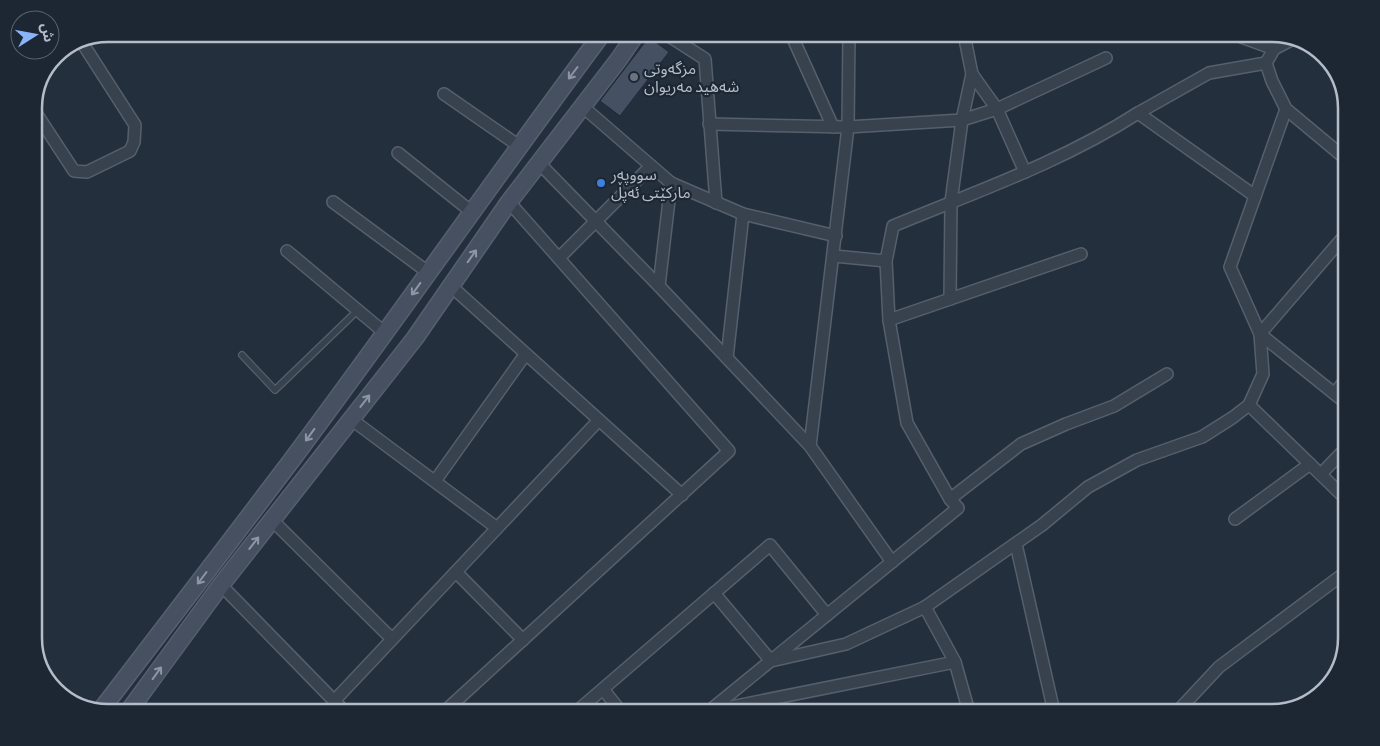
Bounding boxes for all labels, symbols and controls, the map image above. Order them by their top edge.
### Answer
north arrow [10,10,60,60]
text: ش [37,22,57,44]
place label: مزگەوتی شەھید مەریوان [644,60,739,97]
one-way arrow [568,66,579,79]
marker: مزگەوتی شەھید مەریوان [628,71,640,83]
place label: سووپەر مارکێتی ئەپڵ [610,166,691,203]
marker: سووپەر مارکێتی ئەپڵ [595,177,607,189]
one-way arrow [467,249,477,263]
one-way arrow [411,282,422,296]
one-way arrow [360,395,371,408]
one-way arrow [305,428,315,442]
one-way arrow [249,536,260,549]
one-way arrow [196,571,207,584]
one-way arrow [152,666,162,680]

